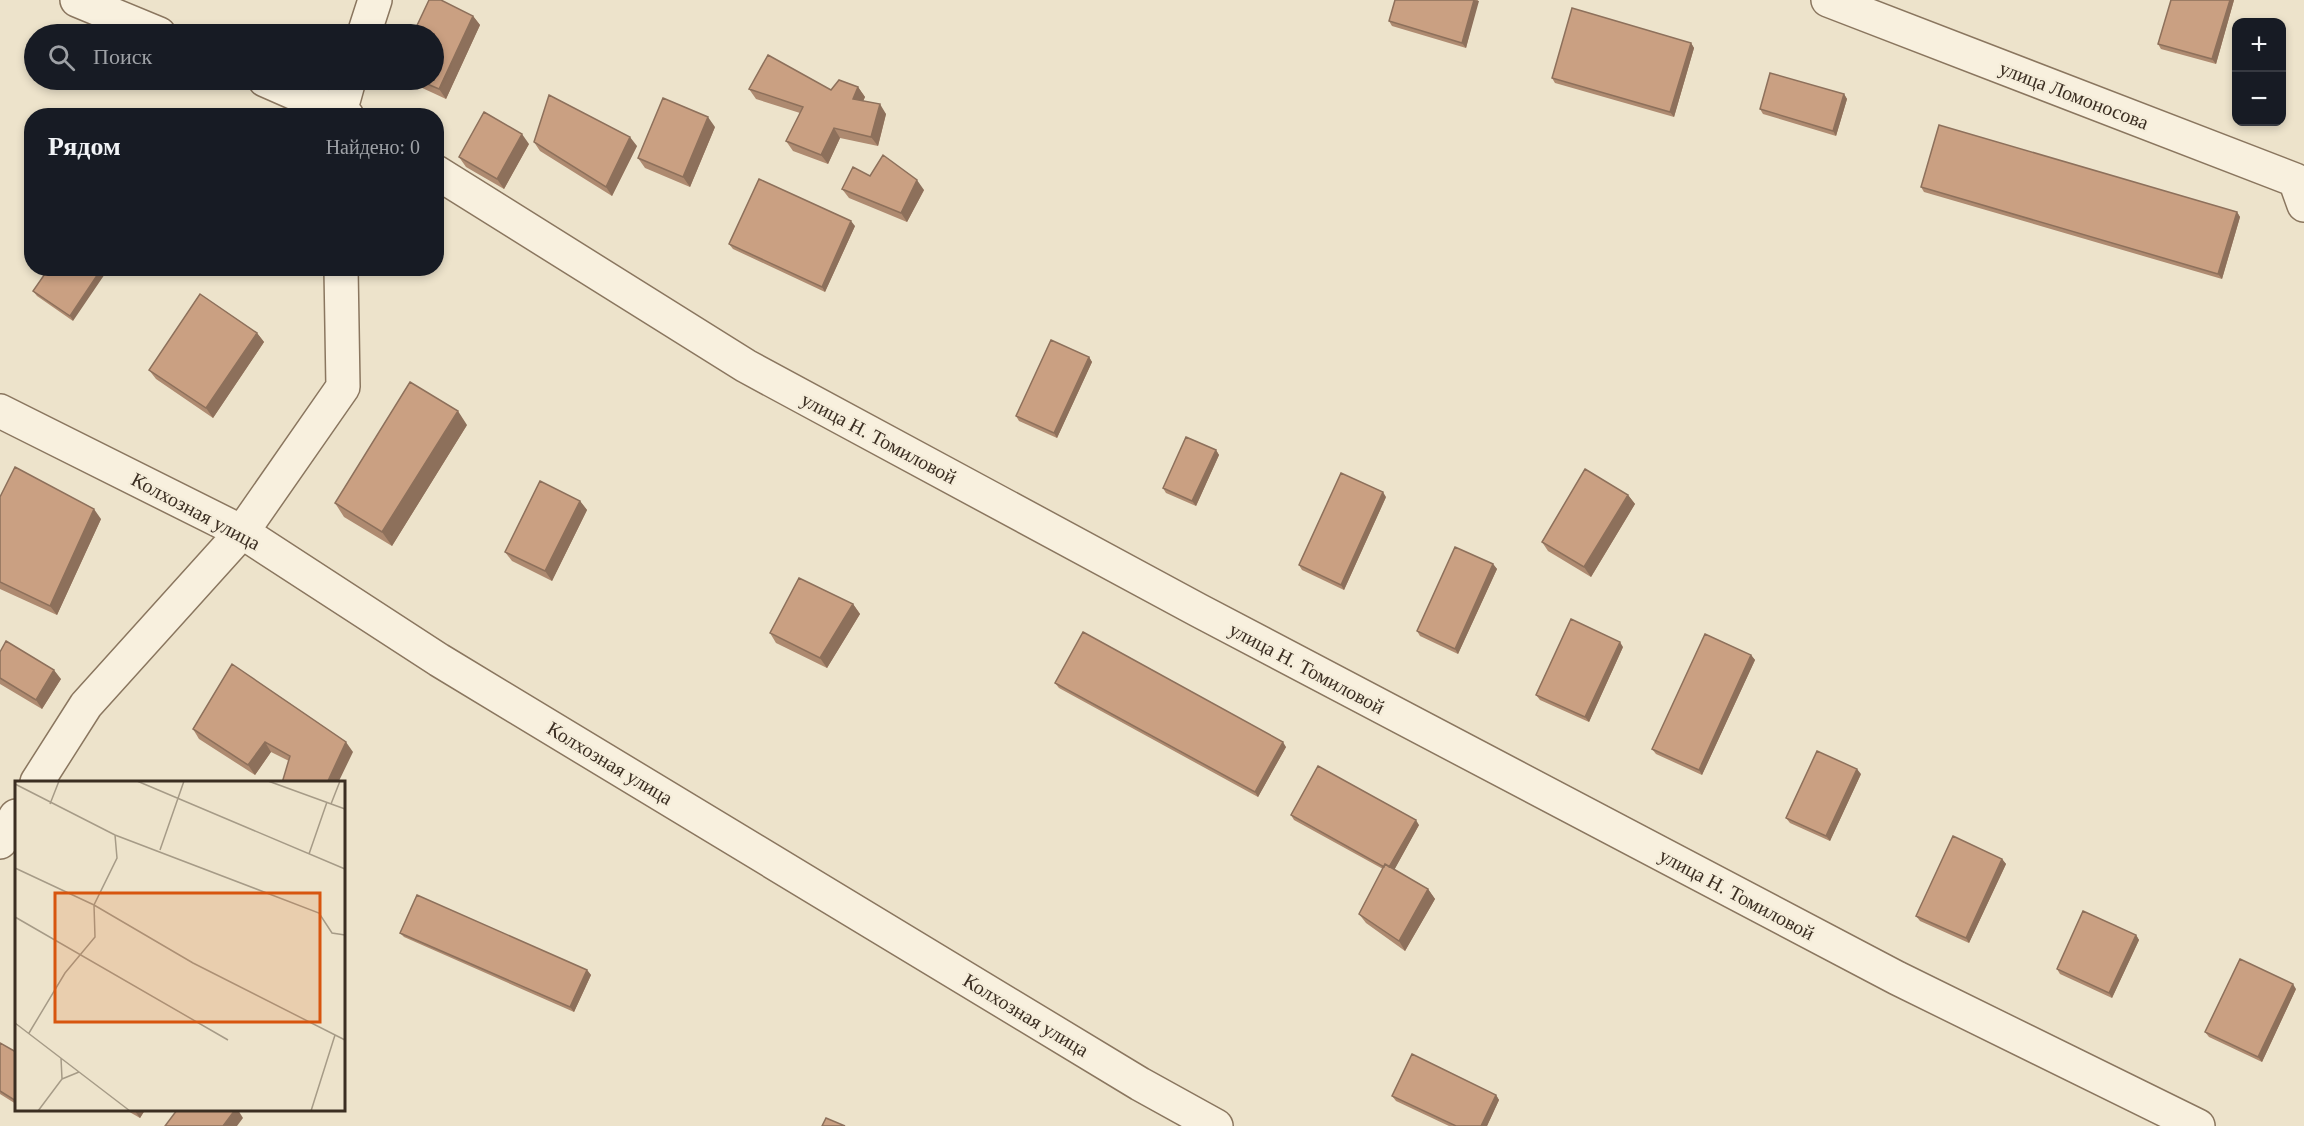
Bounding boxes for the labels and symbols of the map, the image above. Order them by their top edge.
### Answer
street label: улица Ломоносова [1996,56,2152,135]
street label: улица Н. Томиловой [797,388,961,489]
street label: Колхозная улица [128,468,264,555]
street label: улица Н. Томиловой [1225,618,1389,719]
street label: Колхозная улица [543,717,677,810]
inset map [15,781,345,1111]
street label: улица Н. Томиловой [1655,844,1819,945]
street label: Колхозная улица [959,969,1093,1062]

